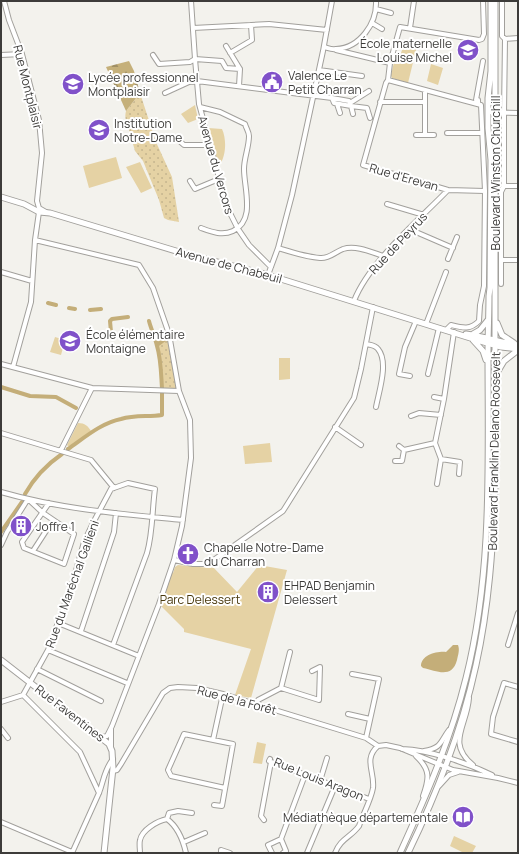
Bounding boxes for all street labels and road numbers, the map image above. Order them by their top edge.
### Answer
street label: Rue Montplaisir [9,43,47,131]
street label: Boulevard Winston Churchill [487,96,504,250]
street label: Avenue du Vercors [194,114,238,216]
street label: Rue d'Erevan [367,159,441,195]
street label: Rue de Peyrus [365,208,431,278]
street label: Avenue de Chabeuil [174,243,284,287]
street label: Boulevard Franklin Delano Roosevelt [484,351,504,550]
street label: Rue du Maréchal Gallieni [41,518,103,650]
street label: Rue Faventines [32,680,108,746]
street label: Rue de la Forêt [195,681,279,719]
street label: Rue Louis Aragon [271,753,367,805]

